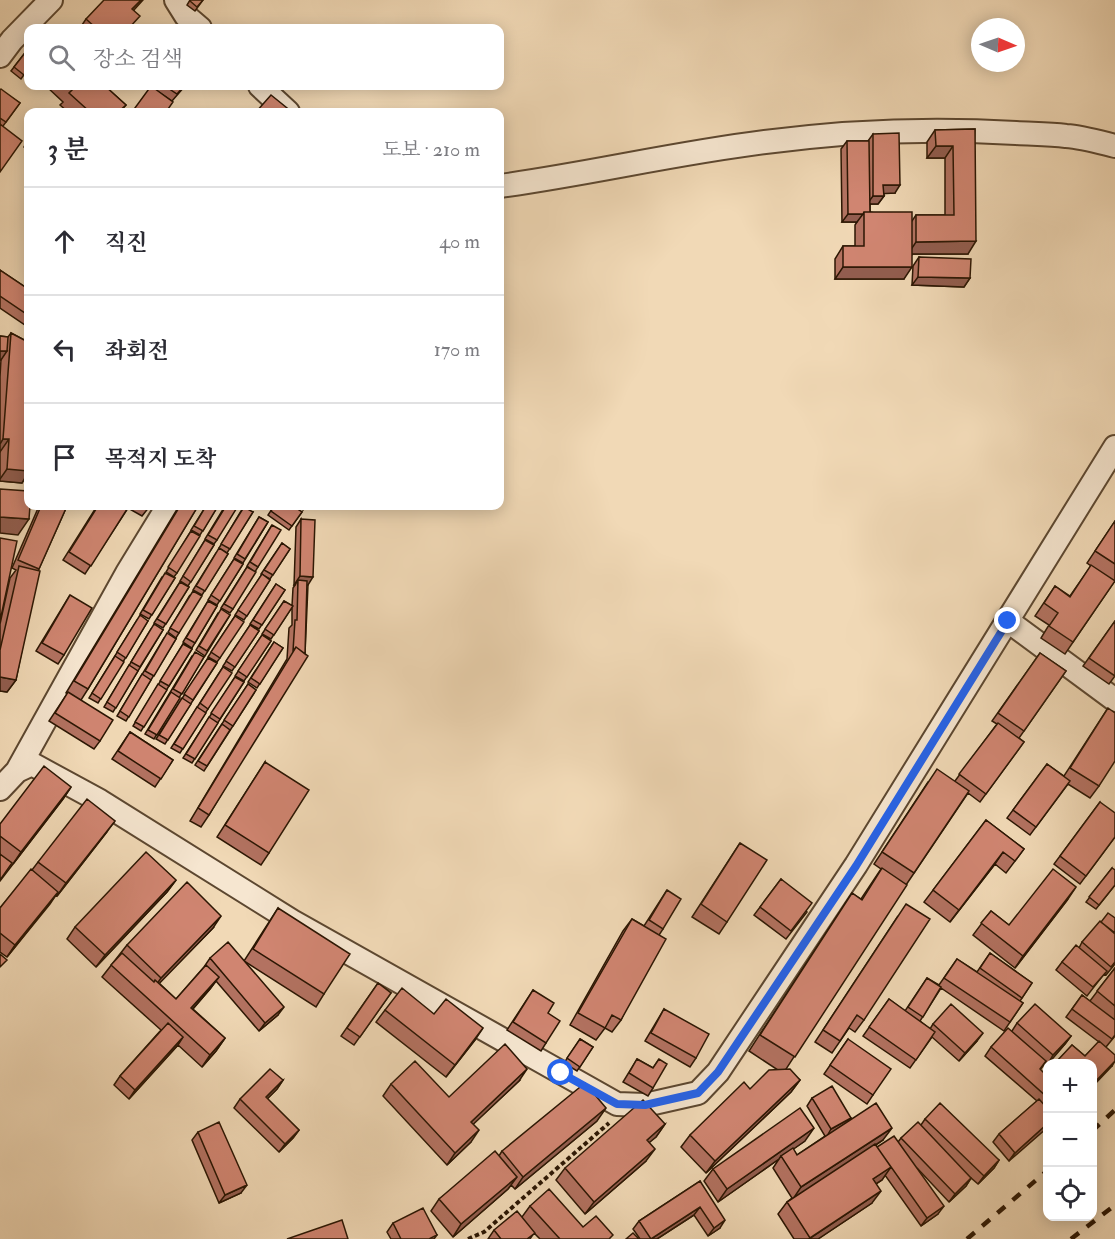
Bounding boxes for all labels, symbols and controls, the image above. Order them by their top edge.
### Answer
north arrow [971,18,1025,72]
search box [24,24,504,90]
icon: search [45,41,78,74]
text: 장소 검색 [93,45,183,73]
text: 3 분 [48,134,89,166]
text: 도보 · 210 m [382,137,480,162]
icon: ahead [48,225,81,258]
text: 직진 [105,229,148,257]
text: 40 m [439,229,480,254]
icon: left [48,333,81,366]
text: 좌회전 [105,337,169,365]
text: 170 m [434,337,480,362]
icon: arrive [48,441,81,474]
text: 목적지 도착 [105,445,216,473]
route end [994,607,1020,633]
route start [547,1059,573,1085]
map controls [1043,1059,1097,1221]
button: + [1043,1059,1097,1113]
button: − [1043,1113,1097,1167]
button: locate [1043,1167,1097,1221]

